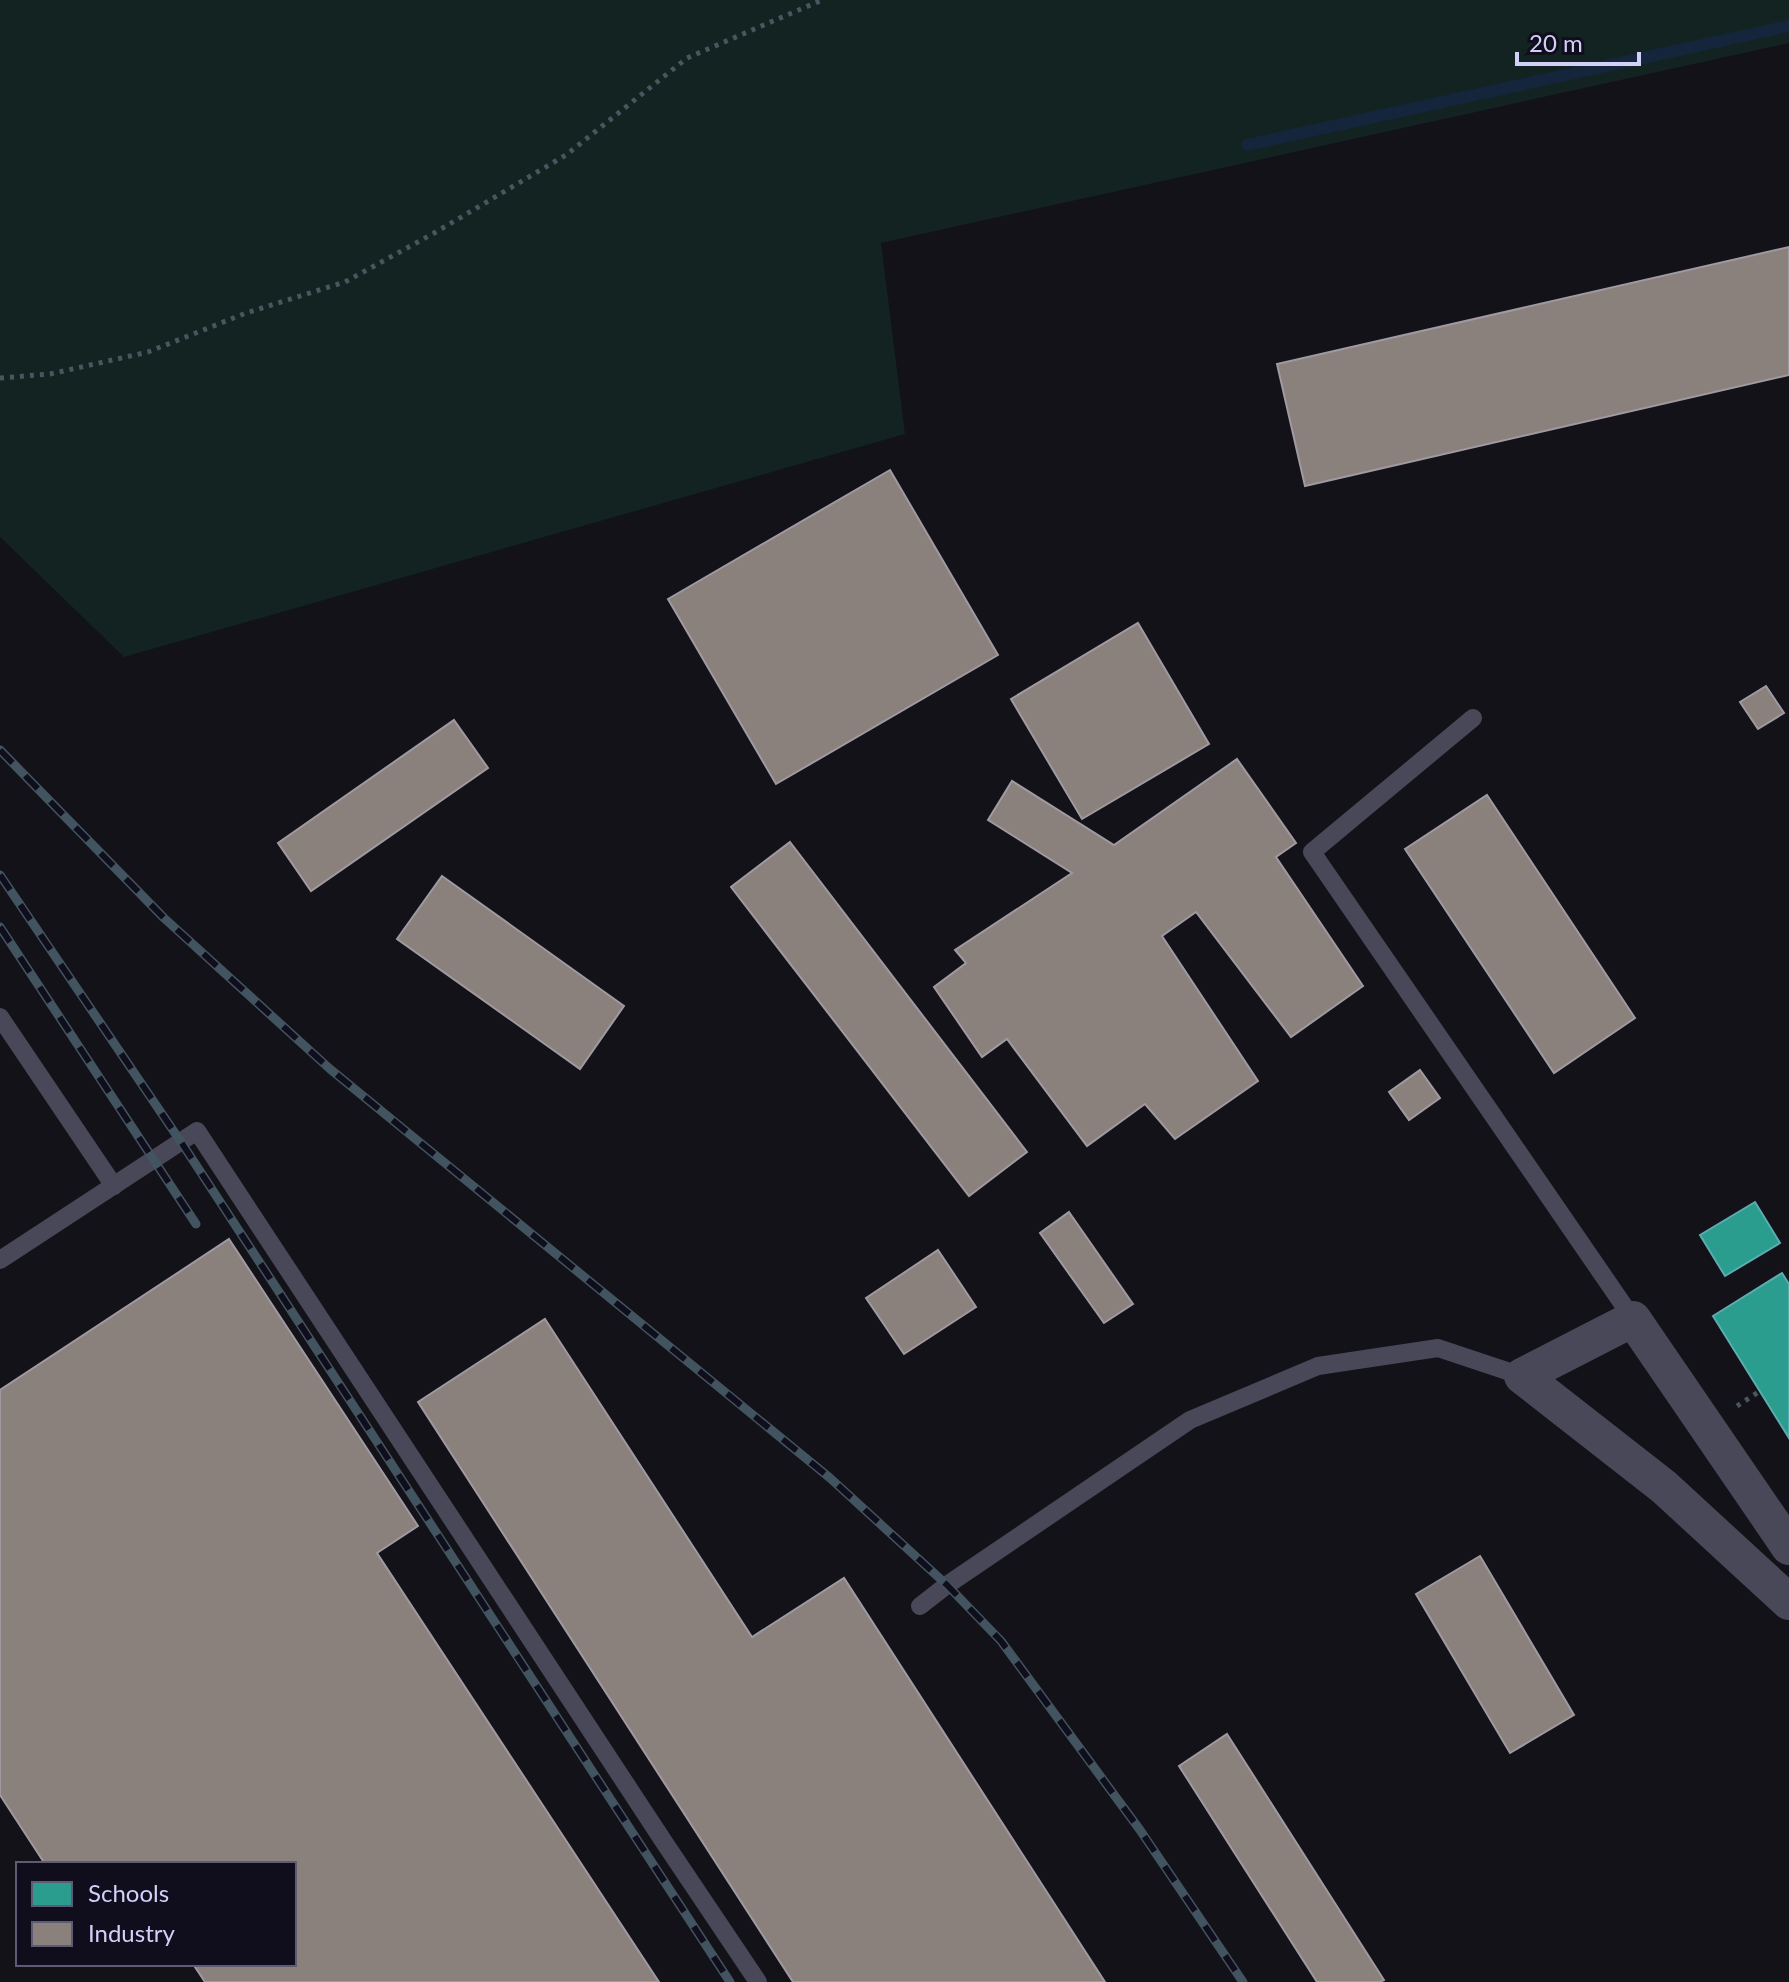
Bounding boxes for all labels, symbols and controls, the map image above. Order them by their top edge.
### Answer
scale bar [1517,16,1639,66]
text: 20 m [1529,28,1583,57]
legend [16,1862,296,1966]
text: Schools [88,1878,169,1907]
text: Industry [88,1918,175,1947]

